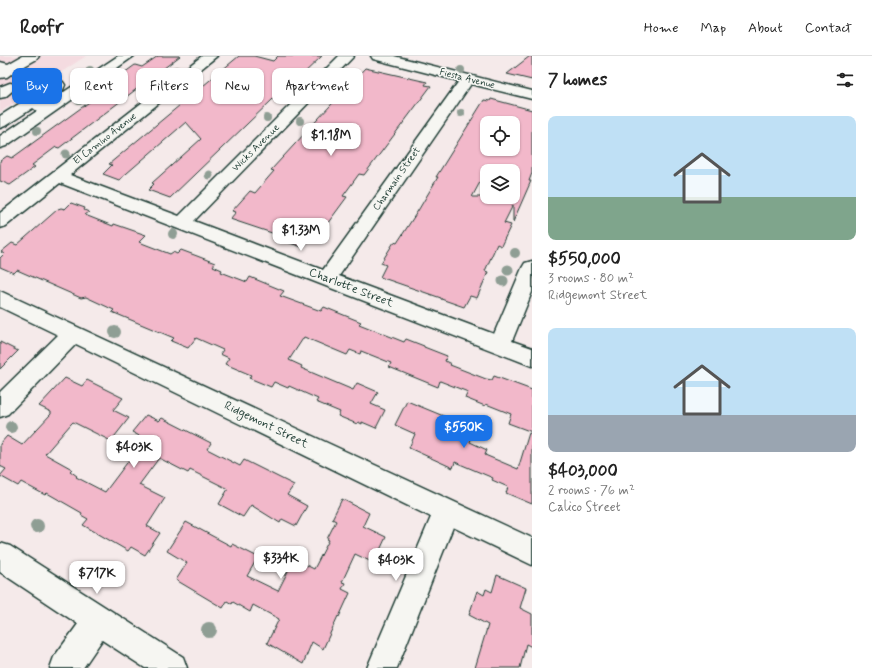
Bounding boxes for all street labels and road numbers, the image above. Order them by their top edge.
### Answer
street label: Fiesta Avenue [438,66,497,92]
street label: El Camino Avenue [71,110,140,168]
street label: Wicks Avenue [229,121,283,175]
street label: Charmain Street [370,144,424,213]
street label: Charlotte Street [306,265,396,311]
street label: Ridgemont Street [221,398,311,452]

